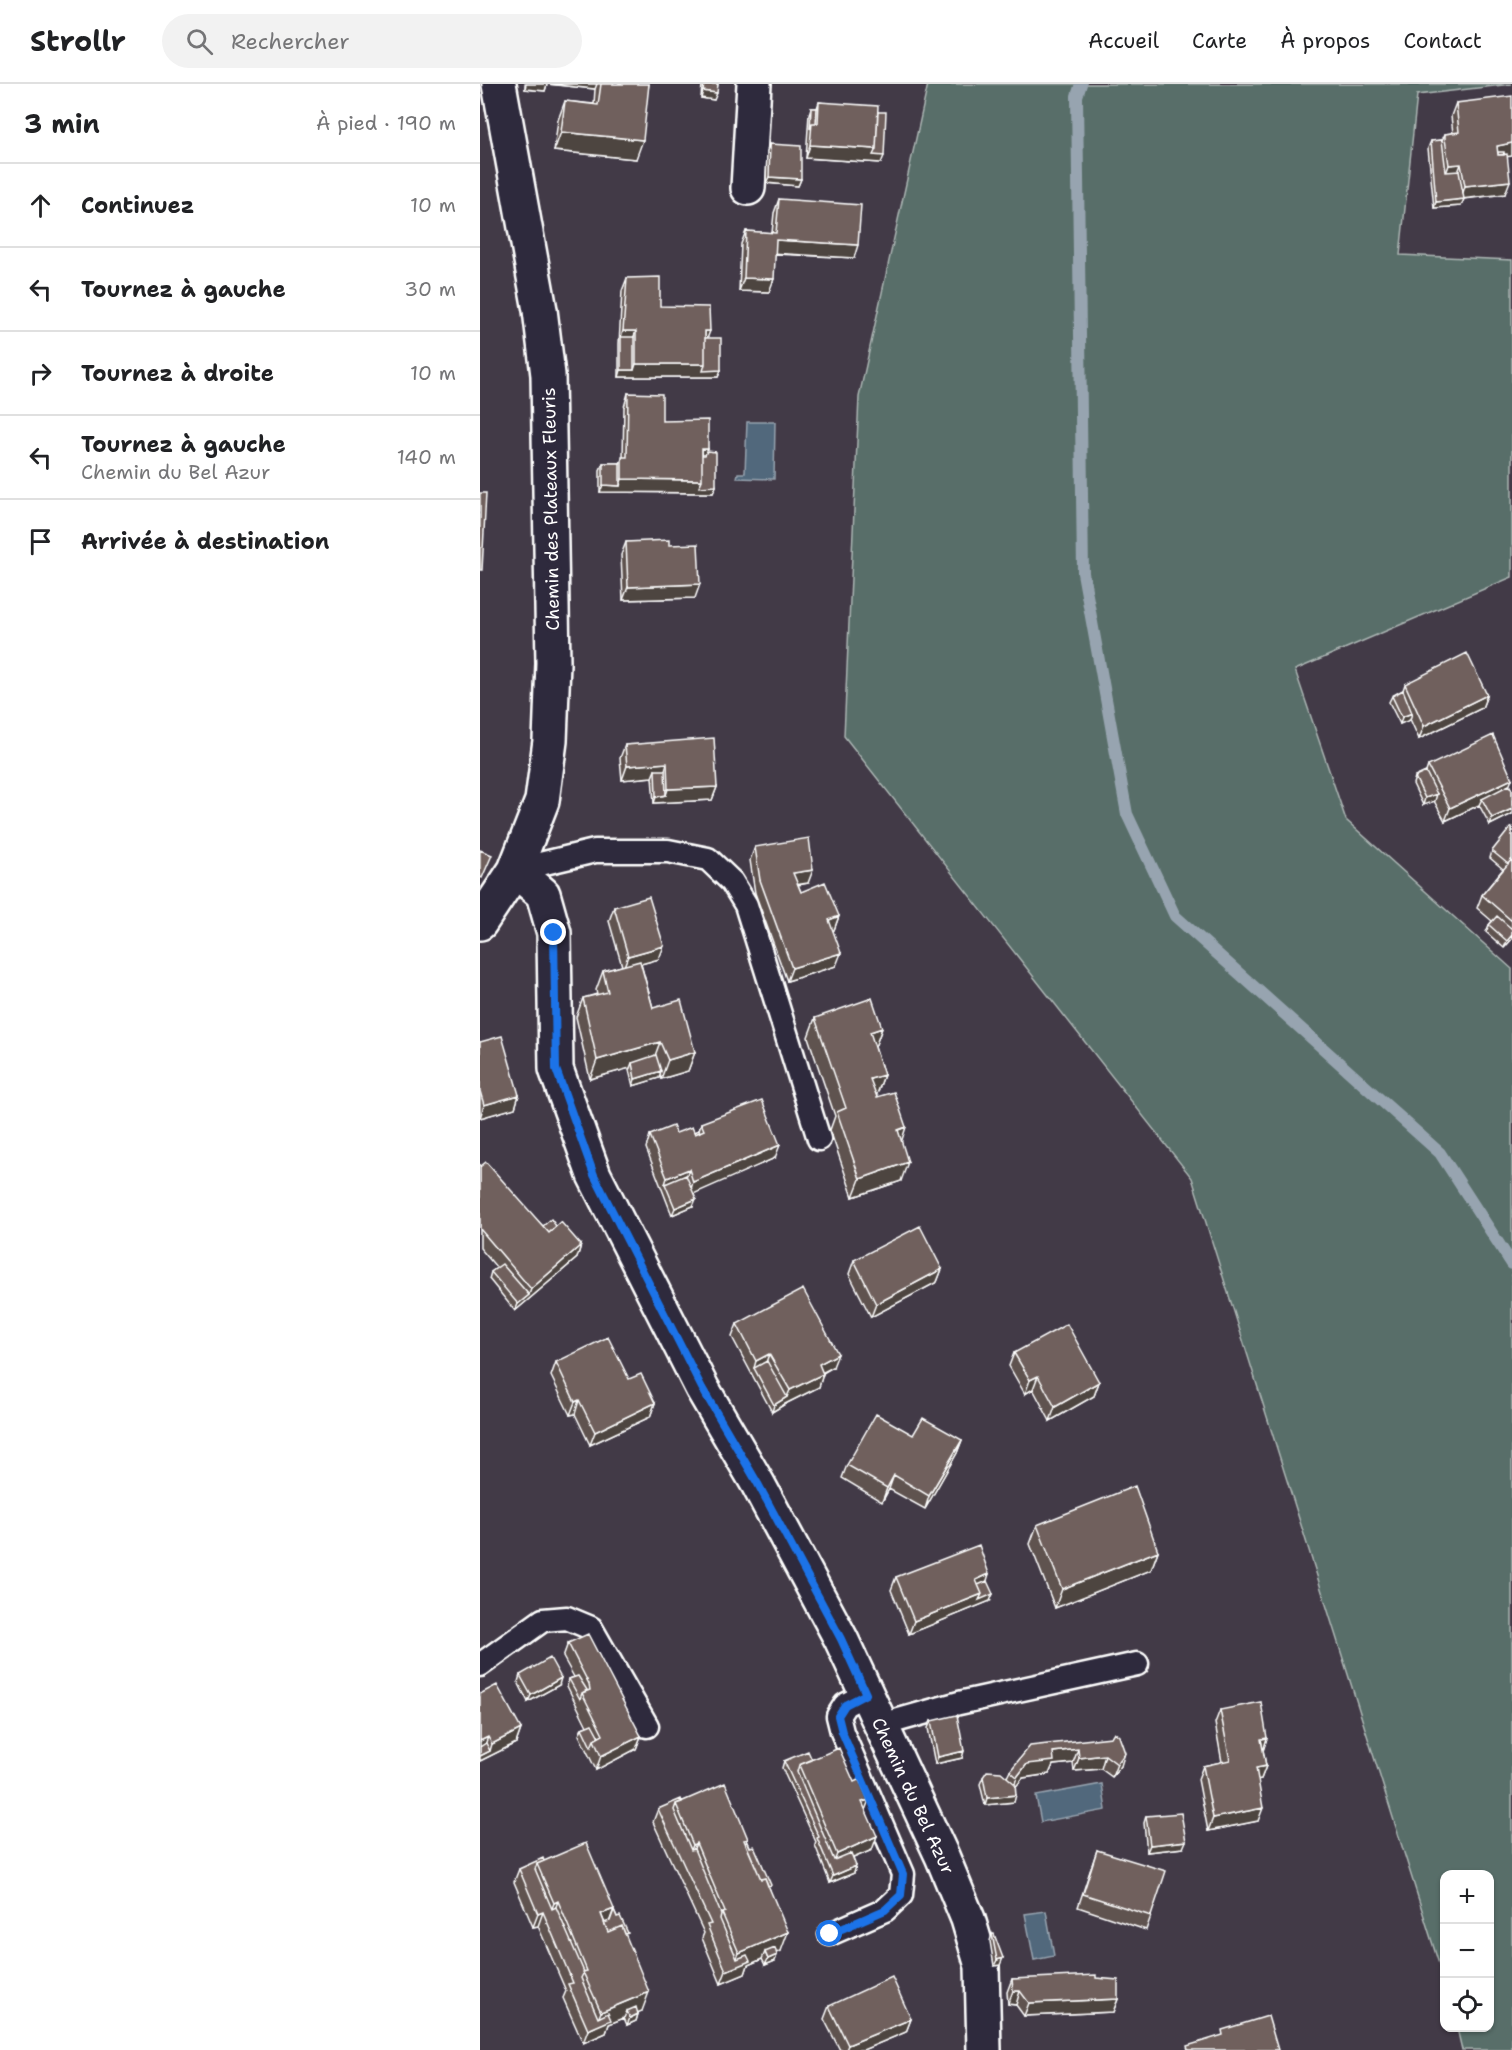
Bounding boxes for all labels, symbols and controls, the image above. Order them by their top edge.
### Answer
search box [162,14,582,68]
text: Strollr [30,22,126,60]
icon: search [183,25,216,58]
text: Rechercher [231,27,350,56]
text: Accueil [1088,27,1159,55]
text: Carte [1192,27,1247,55]
text: À propos [1280,27,1370,55]
text: Contact [1403,27,1482,55]
text: 3 min [24,106,100,141]
text: À pied · 190 m [316,110,456,136]
icon: ahead [24,189,57,222]
text: Continuez [81,191,194,220]
text: 10 m [410,192,456,218]
icon: left [24,273,57,306]
text: Tournez à gauche [81,275,286,304]
text: 30 m [404,276,456,302]
icon: right [24,357,57,390]
text: Tournez à droite [81,359,274,388]
text: 10 m [410,360,456,386]
street label: Chemin des Plateaux Fleuris [537,387,565,631]
text: Tournez à gauche [81,430,286,459]
icon: left [24,441,57,474]
text: 140 m [397,444,456,470]
text: Chemin du Bel Azur [81,459,270,485]
icon: arrive [24,525,57,558]
text: Arrivée à destination [81,527,329,556]
route end [540,919,566,945]
street label: Chemin du Bel Azur [866,1714,960,1878]
map controls [1440,1870,1494,2032]
button: + [1440,1870,1494,1924]
route start [816,1920,842,1946]
button: − [1440,1924,1494,1978]
button: locate [1440,1978,1494,2032]

